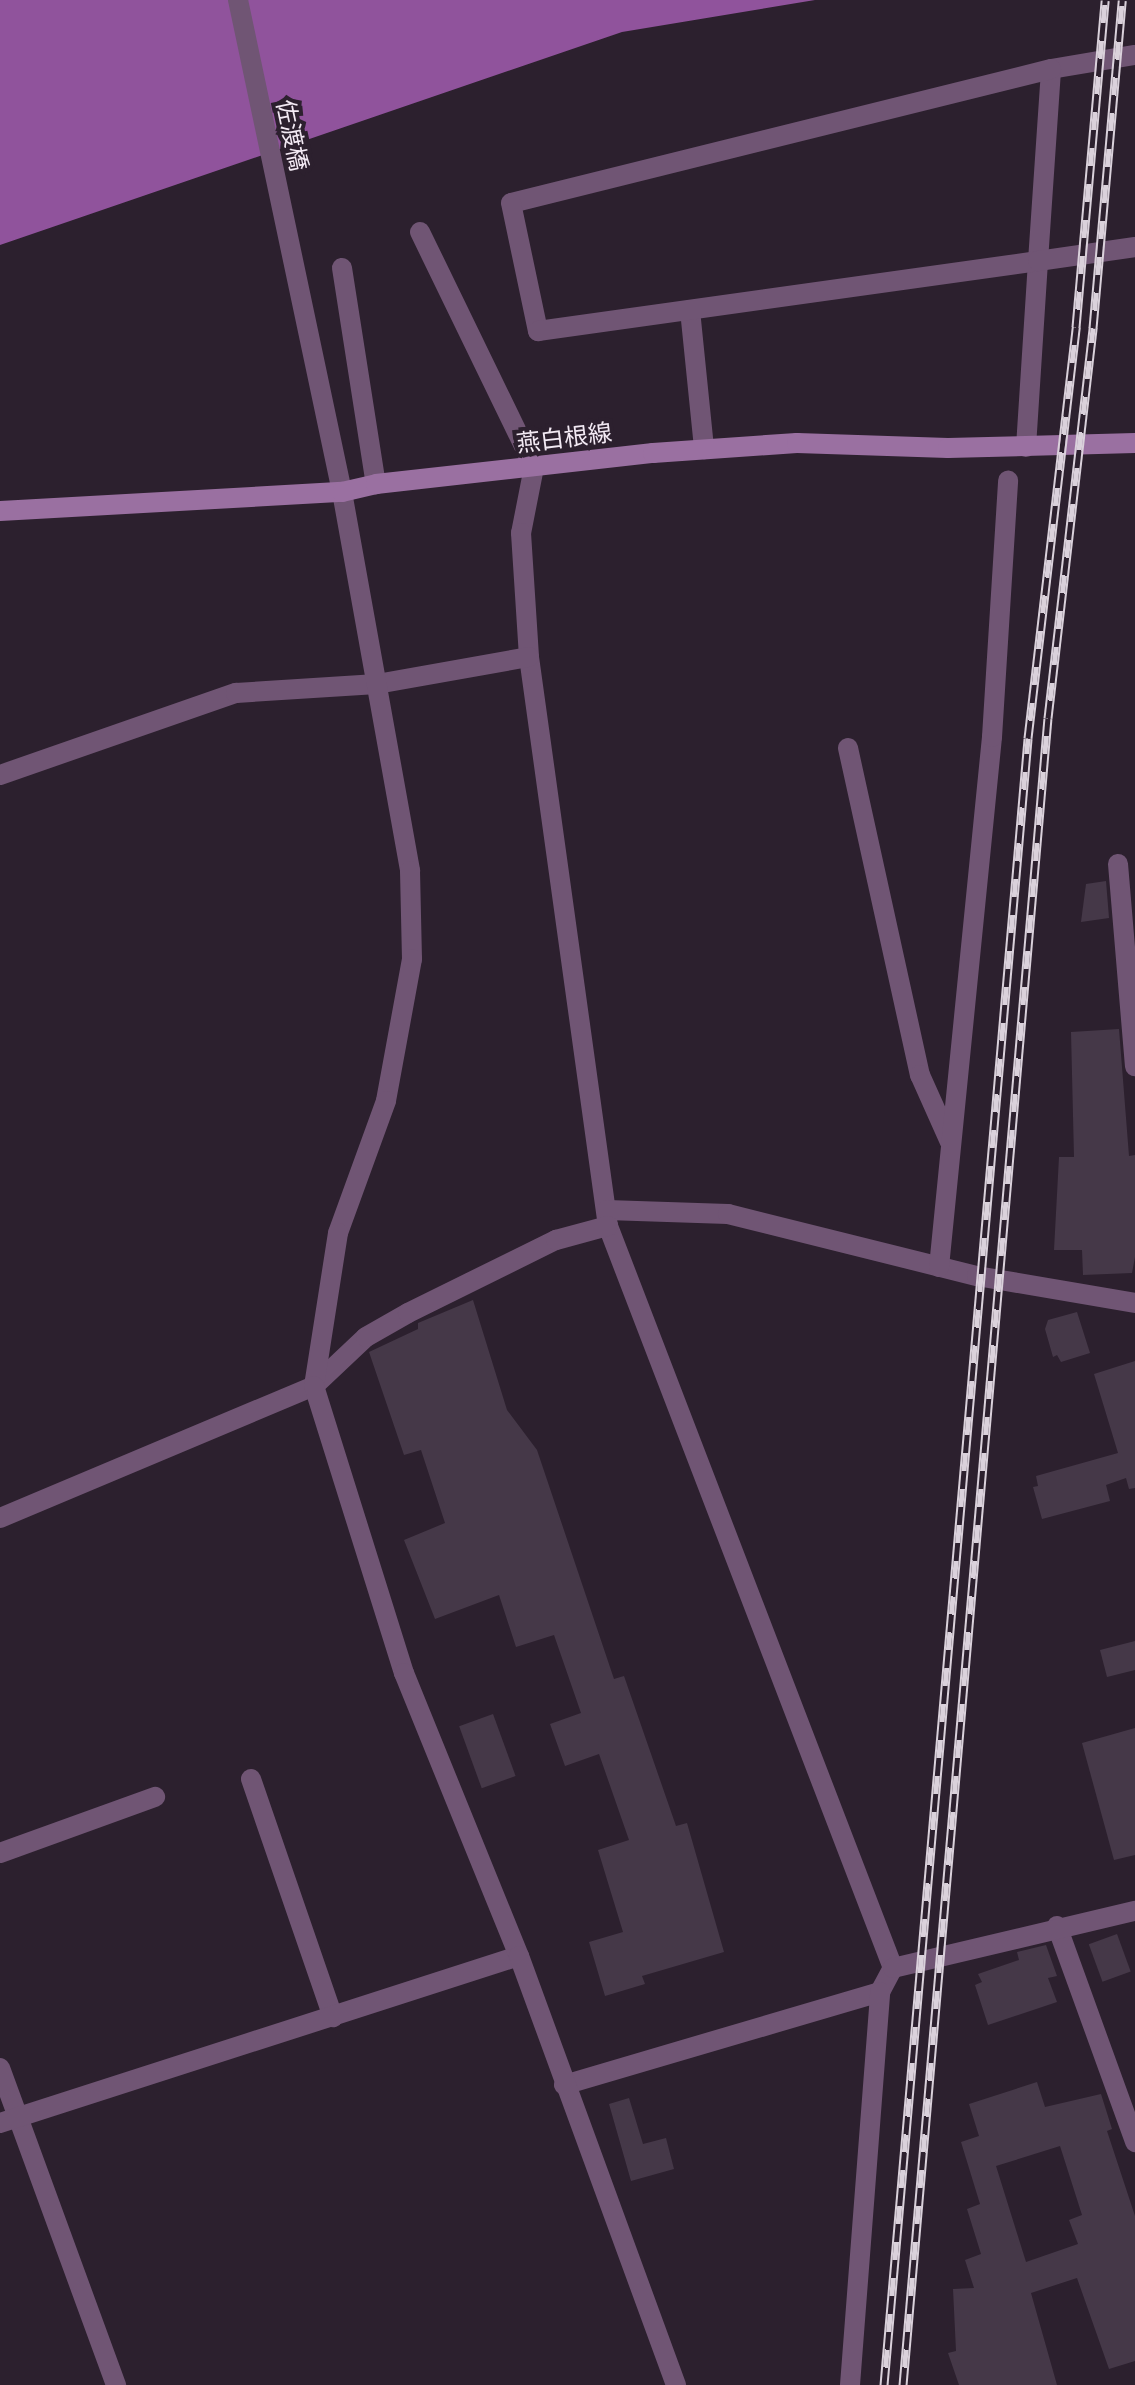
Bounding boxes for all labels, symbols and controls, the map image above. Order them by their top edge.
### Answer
street label: 佐渡橋 [271,97,315,173]
street label: 燕白根線 [515,417,613,457]

